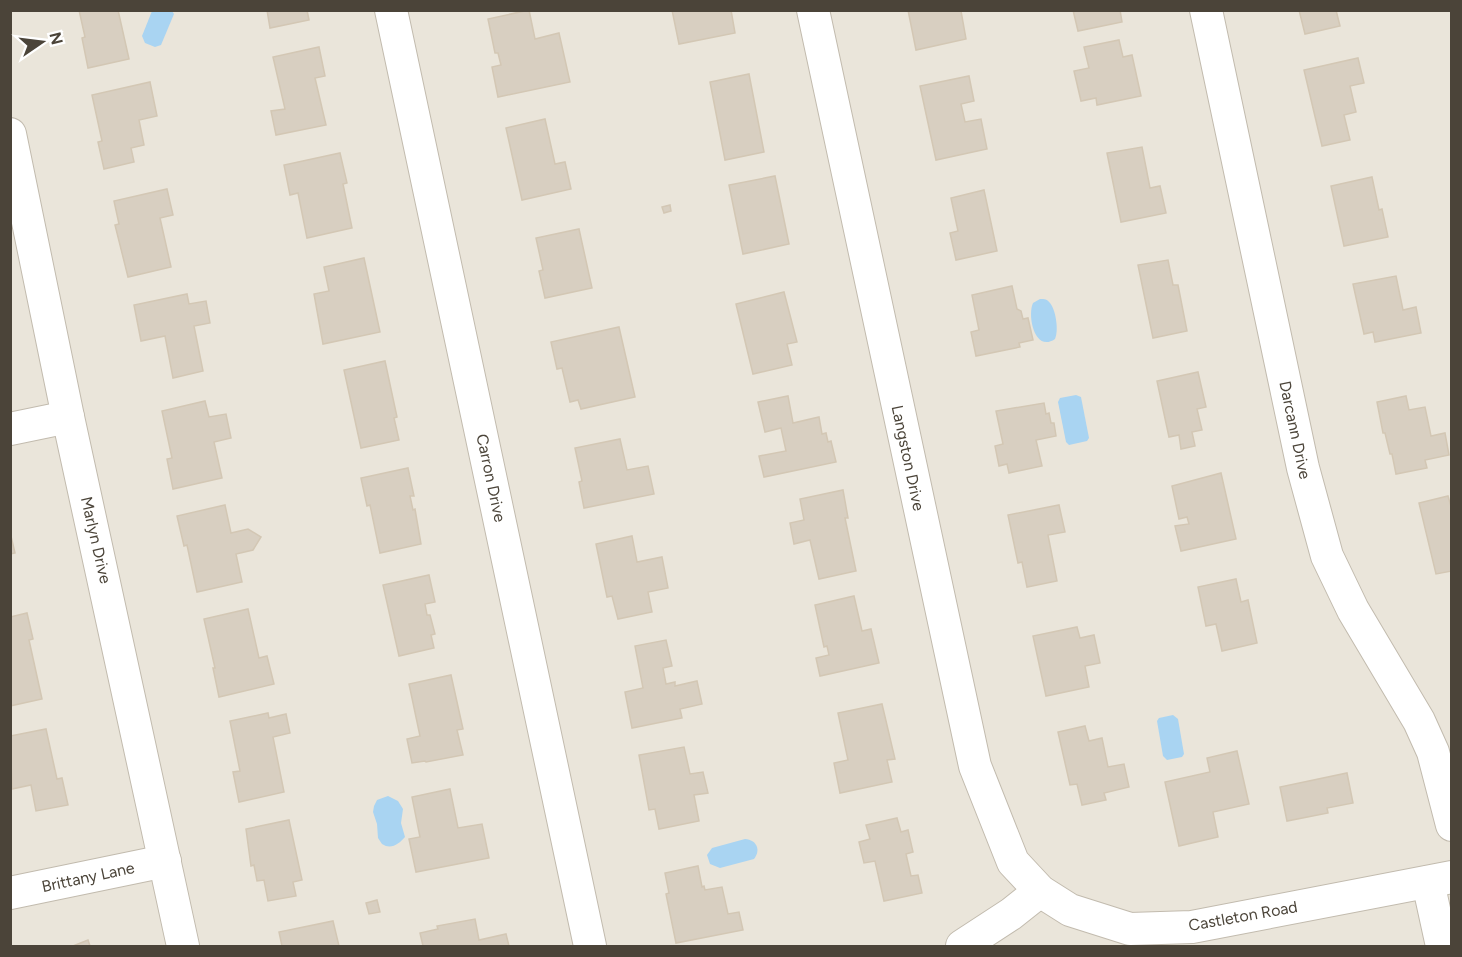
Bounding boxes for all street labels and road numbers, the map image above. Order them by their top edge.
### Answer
street label: Darcann Drive [1275,379,1315,481]
street label: Langston Drive [888,403,929,513]
street label: Carron Drive [472,432,510,524]
street label: Marlyn Drive [77,495,115,586]
street label: Brittany Lane [40,858,136,896]
street label: Castleton Road [1187,897,1299,935]

